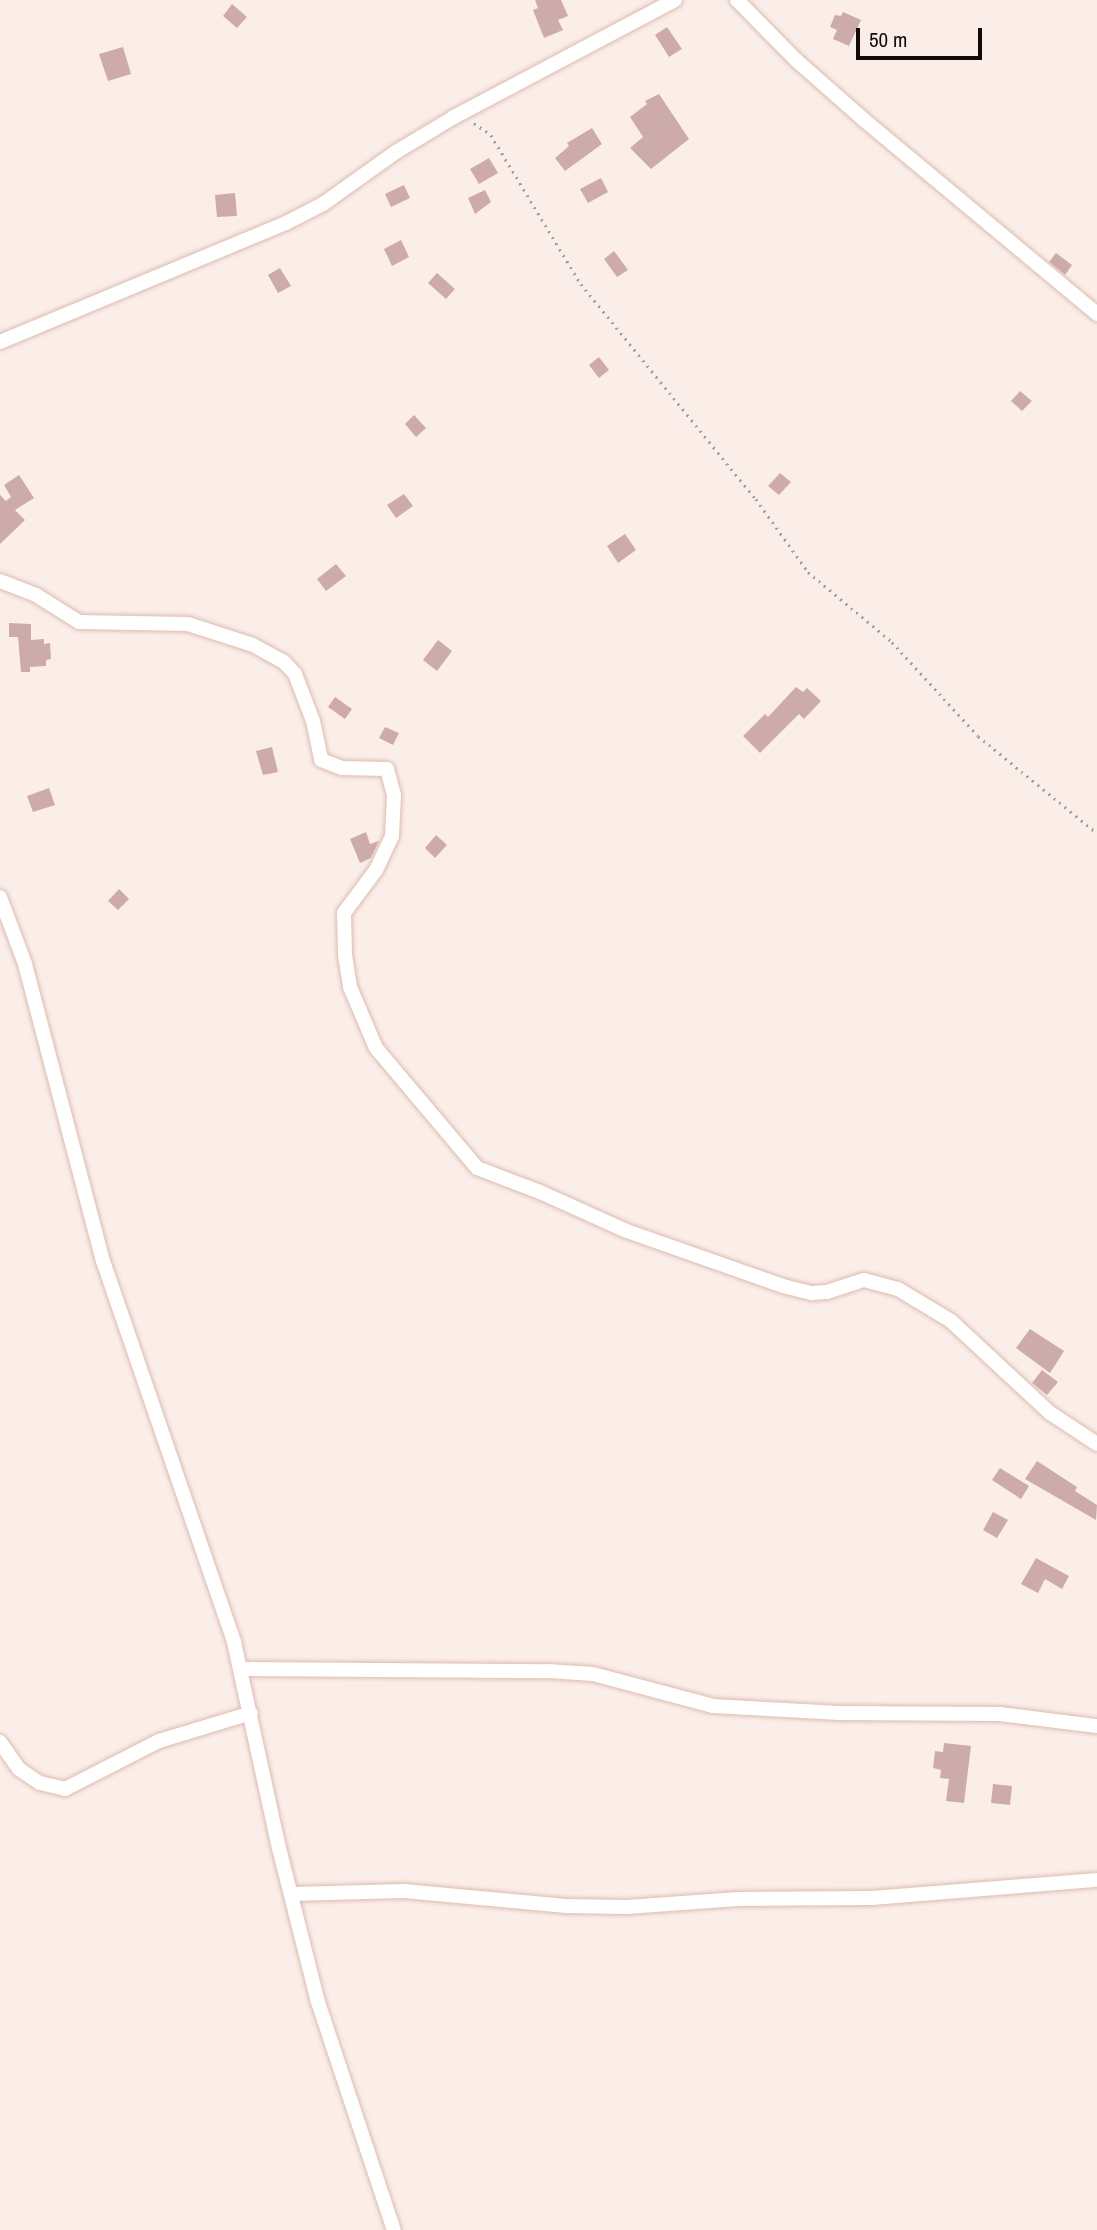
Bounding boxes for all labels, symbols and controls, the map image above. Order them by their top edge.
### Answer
scale bar [859,14,985,58]
text: 50 m [869,25,907,54]

